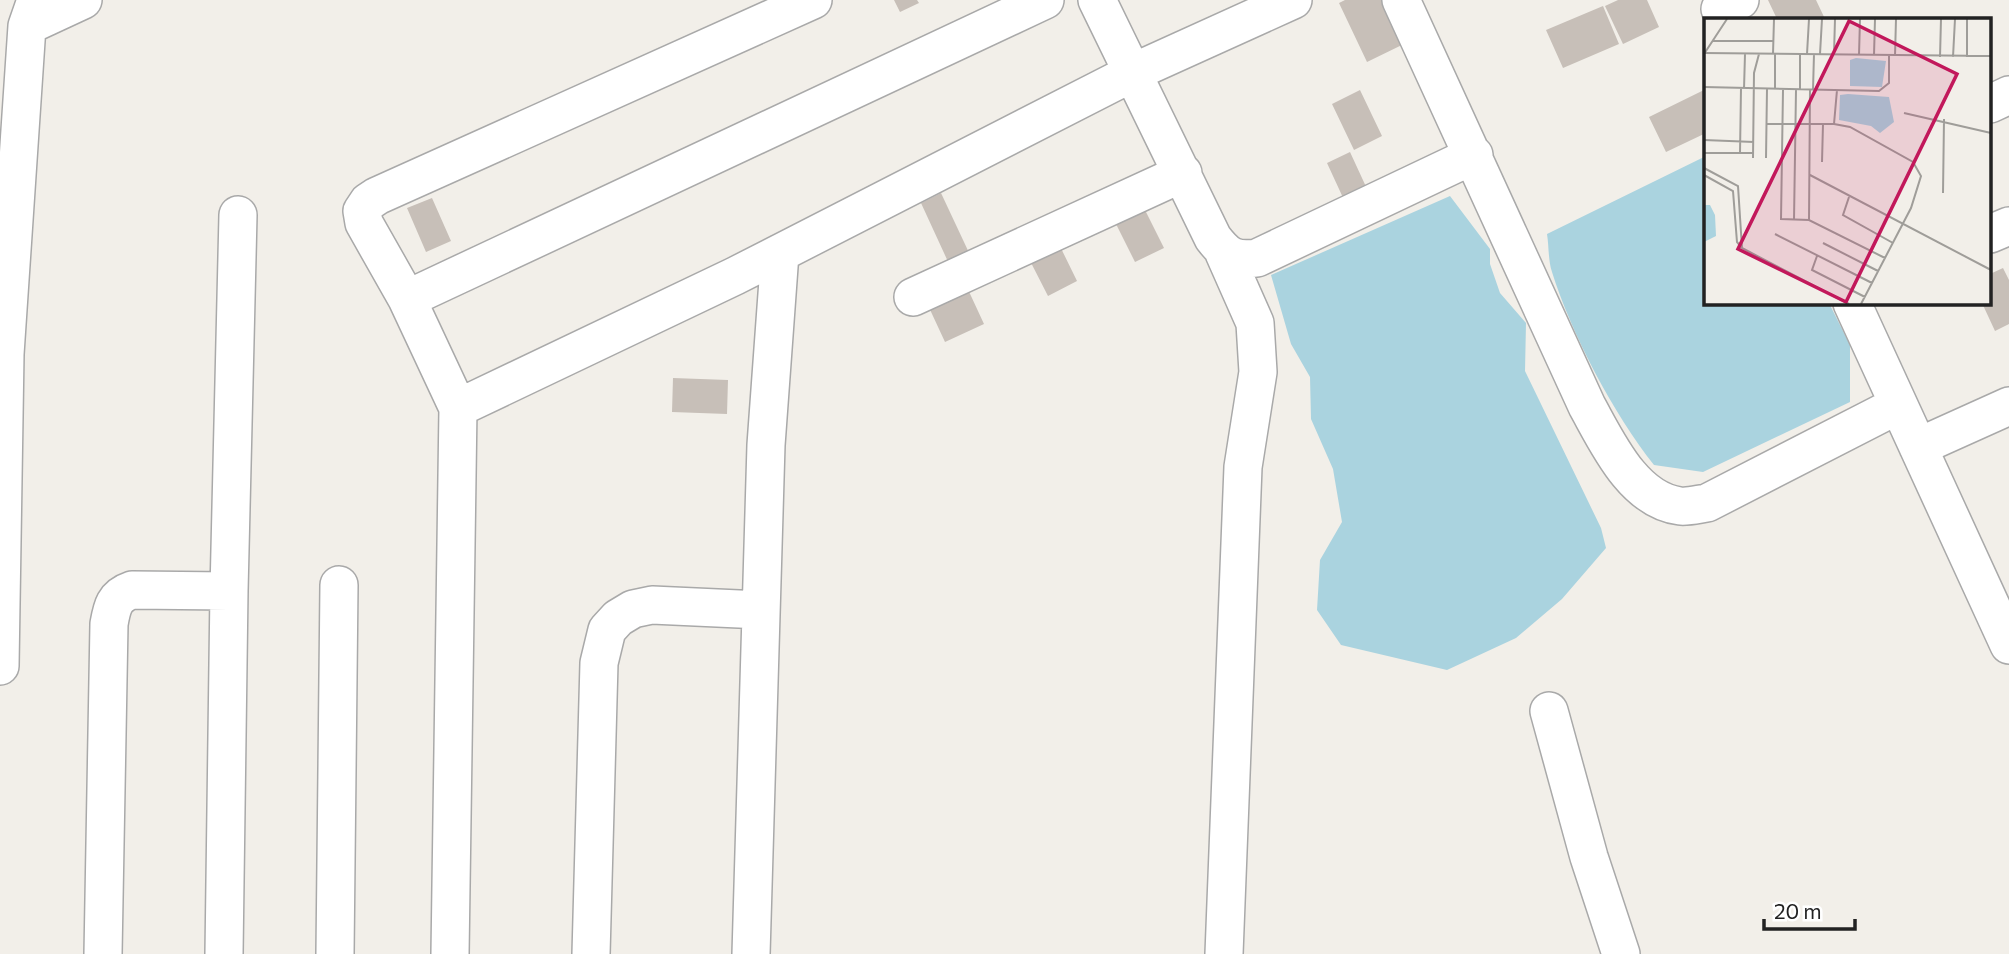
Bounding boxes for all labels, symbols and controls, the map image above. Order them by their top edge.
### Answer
inset map [1704,18,1992,304]
scale bar [1764,888,1855,932]
text: 20 m [1774,898,1822,923]

